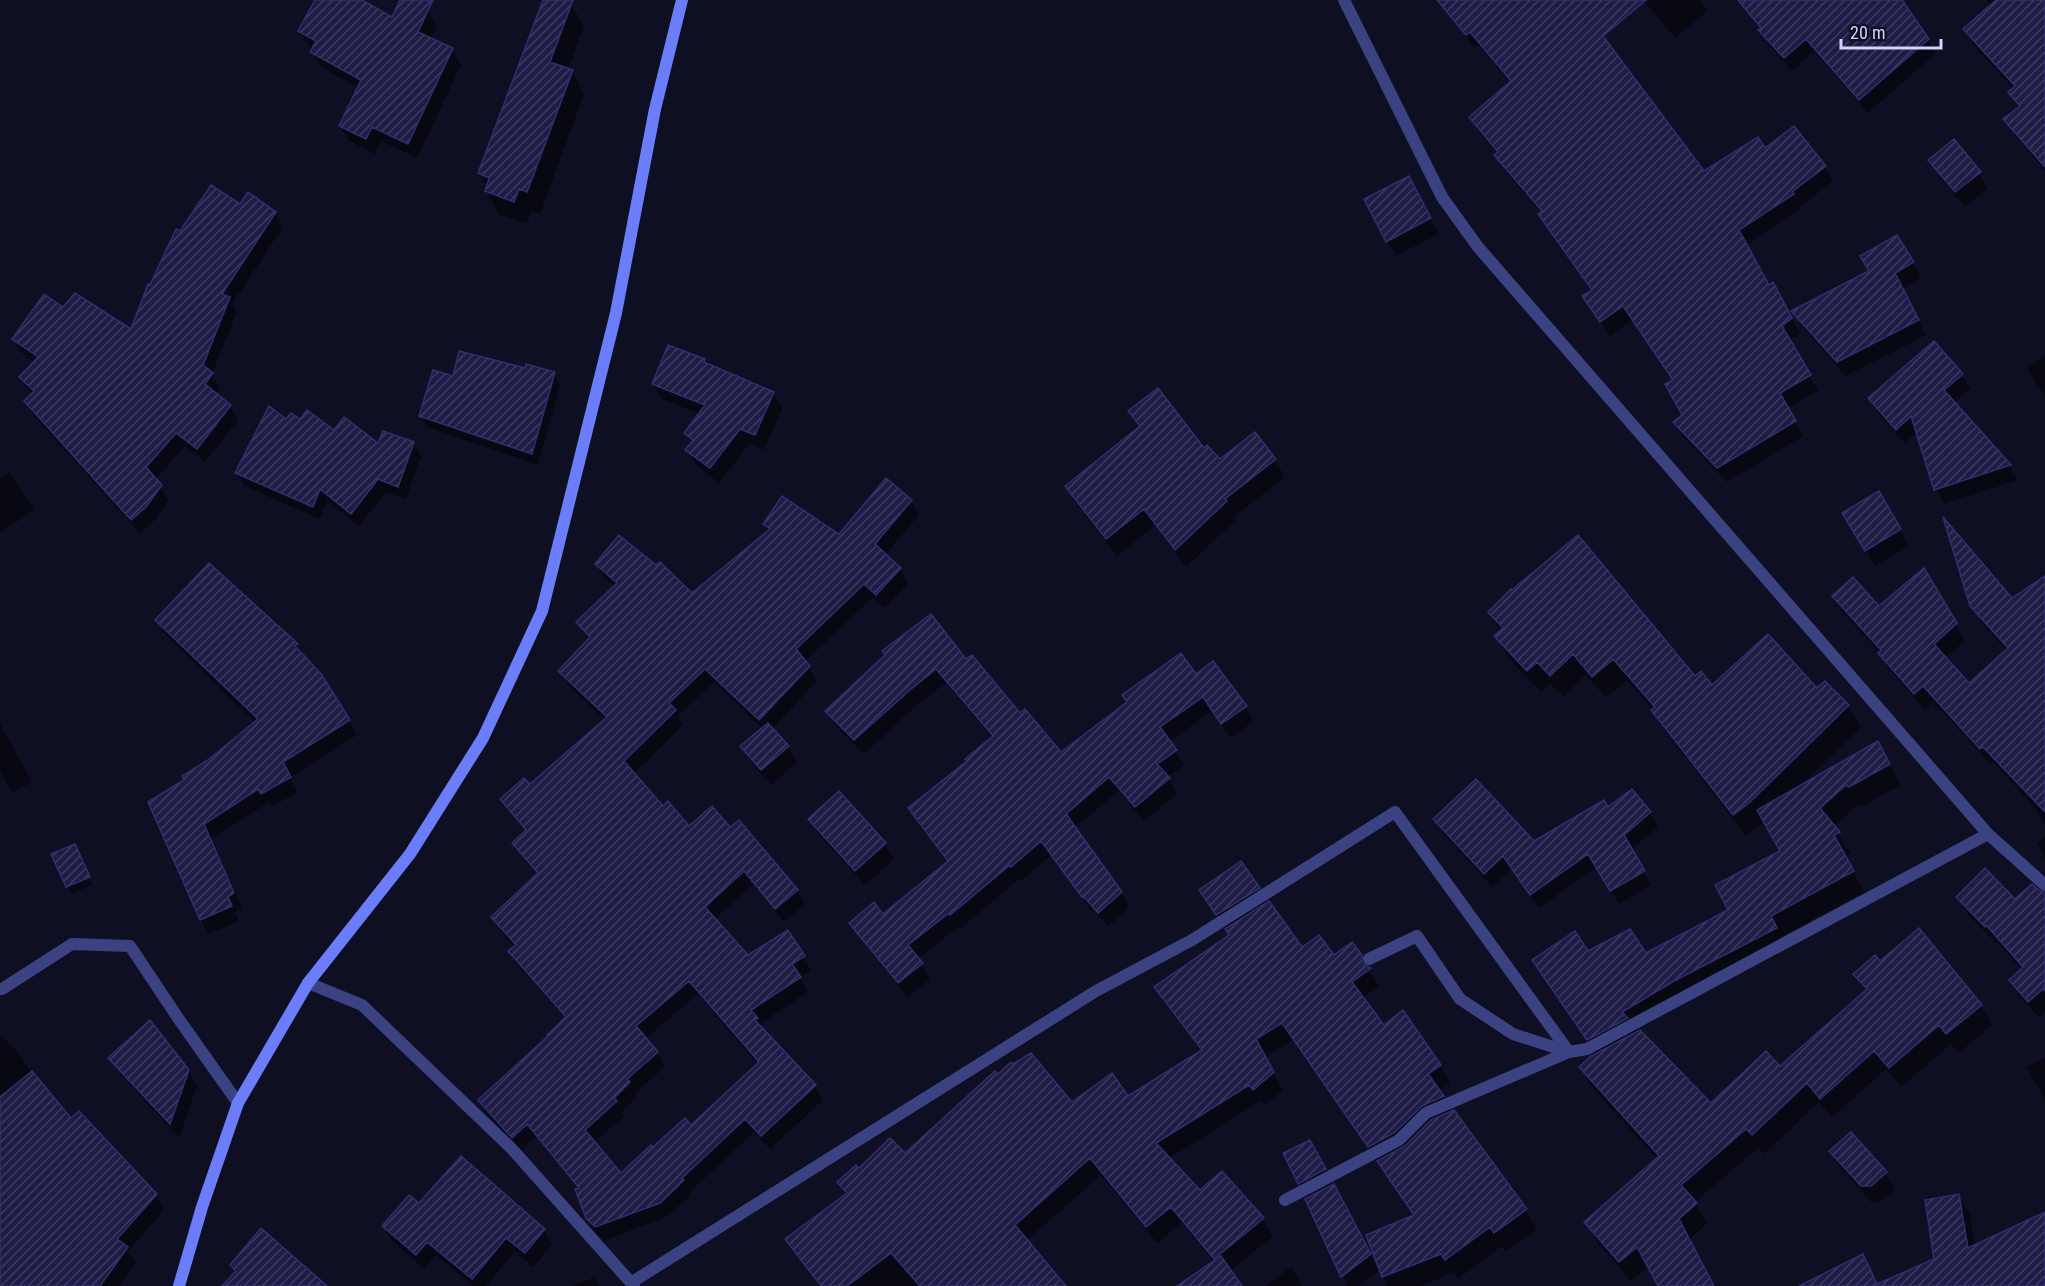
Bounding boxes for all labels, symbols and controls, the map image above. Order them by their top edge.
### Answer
scale bar [1841,12,1942,50]
text: 20 m [1850,22,1885,43]

